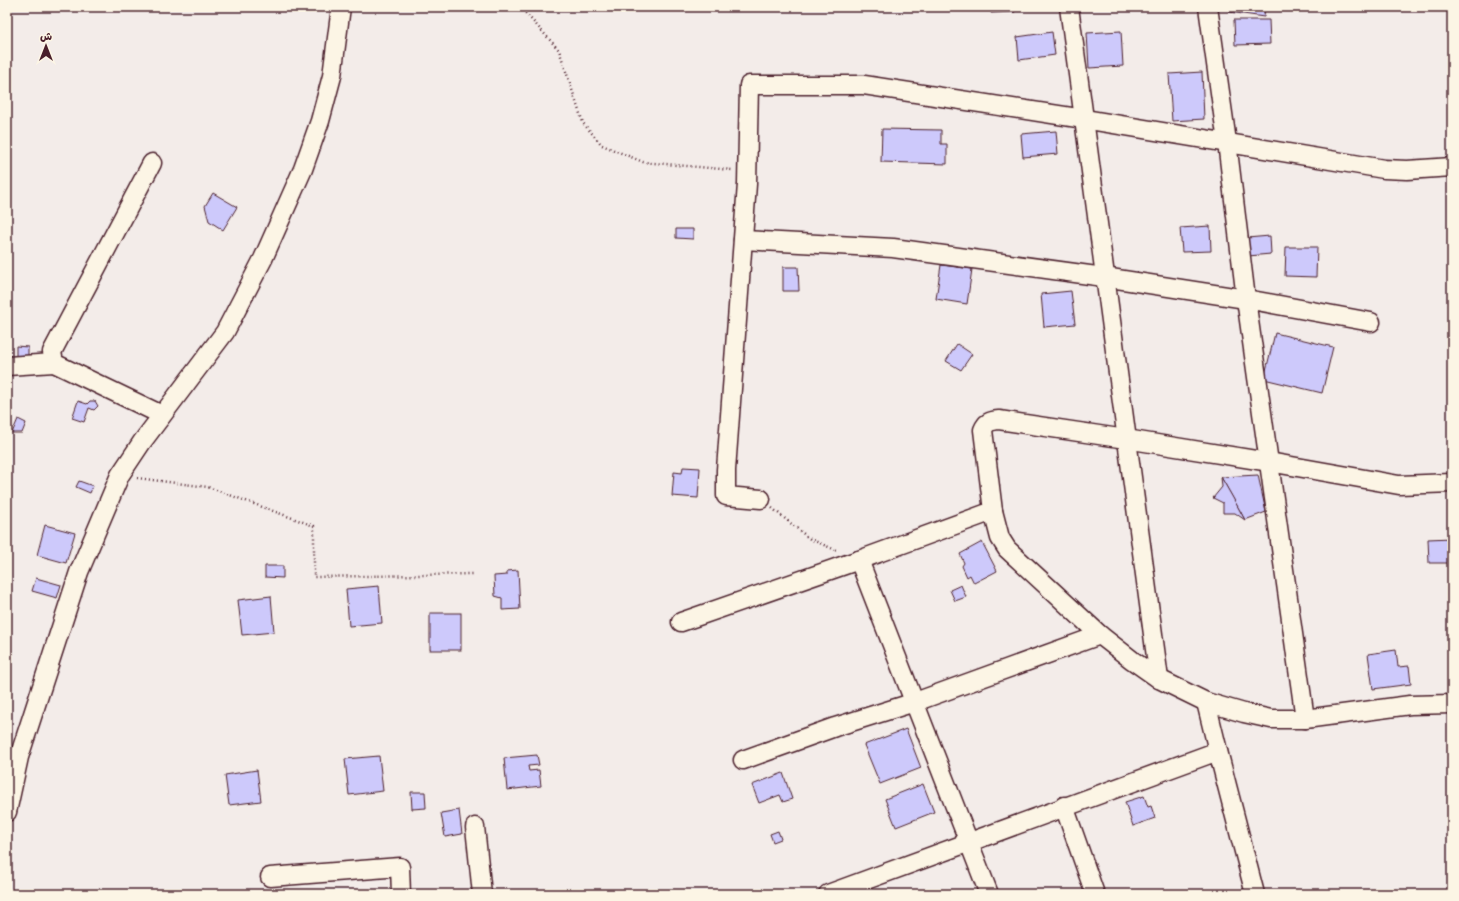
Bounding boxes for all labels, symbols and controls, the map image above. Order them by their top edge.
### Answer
north arrow [26,26,66,66]
text: ش [40,27,52,46]

